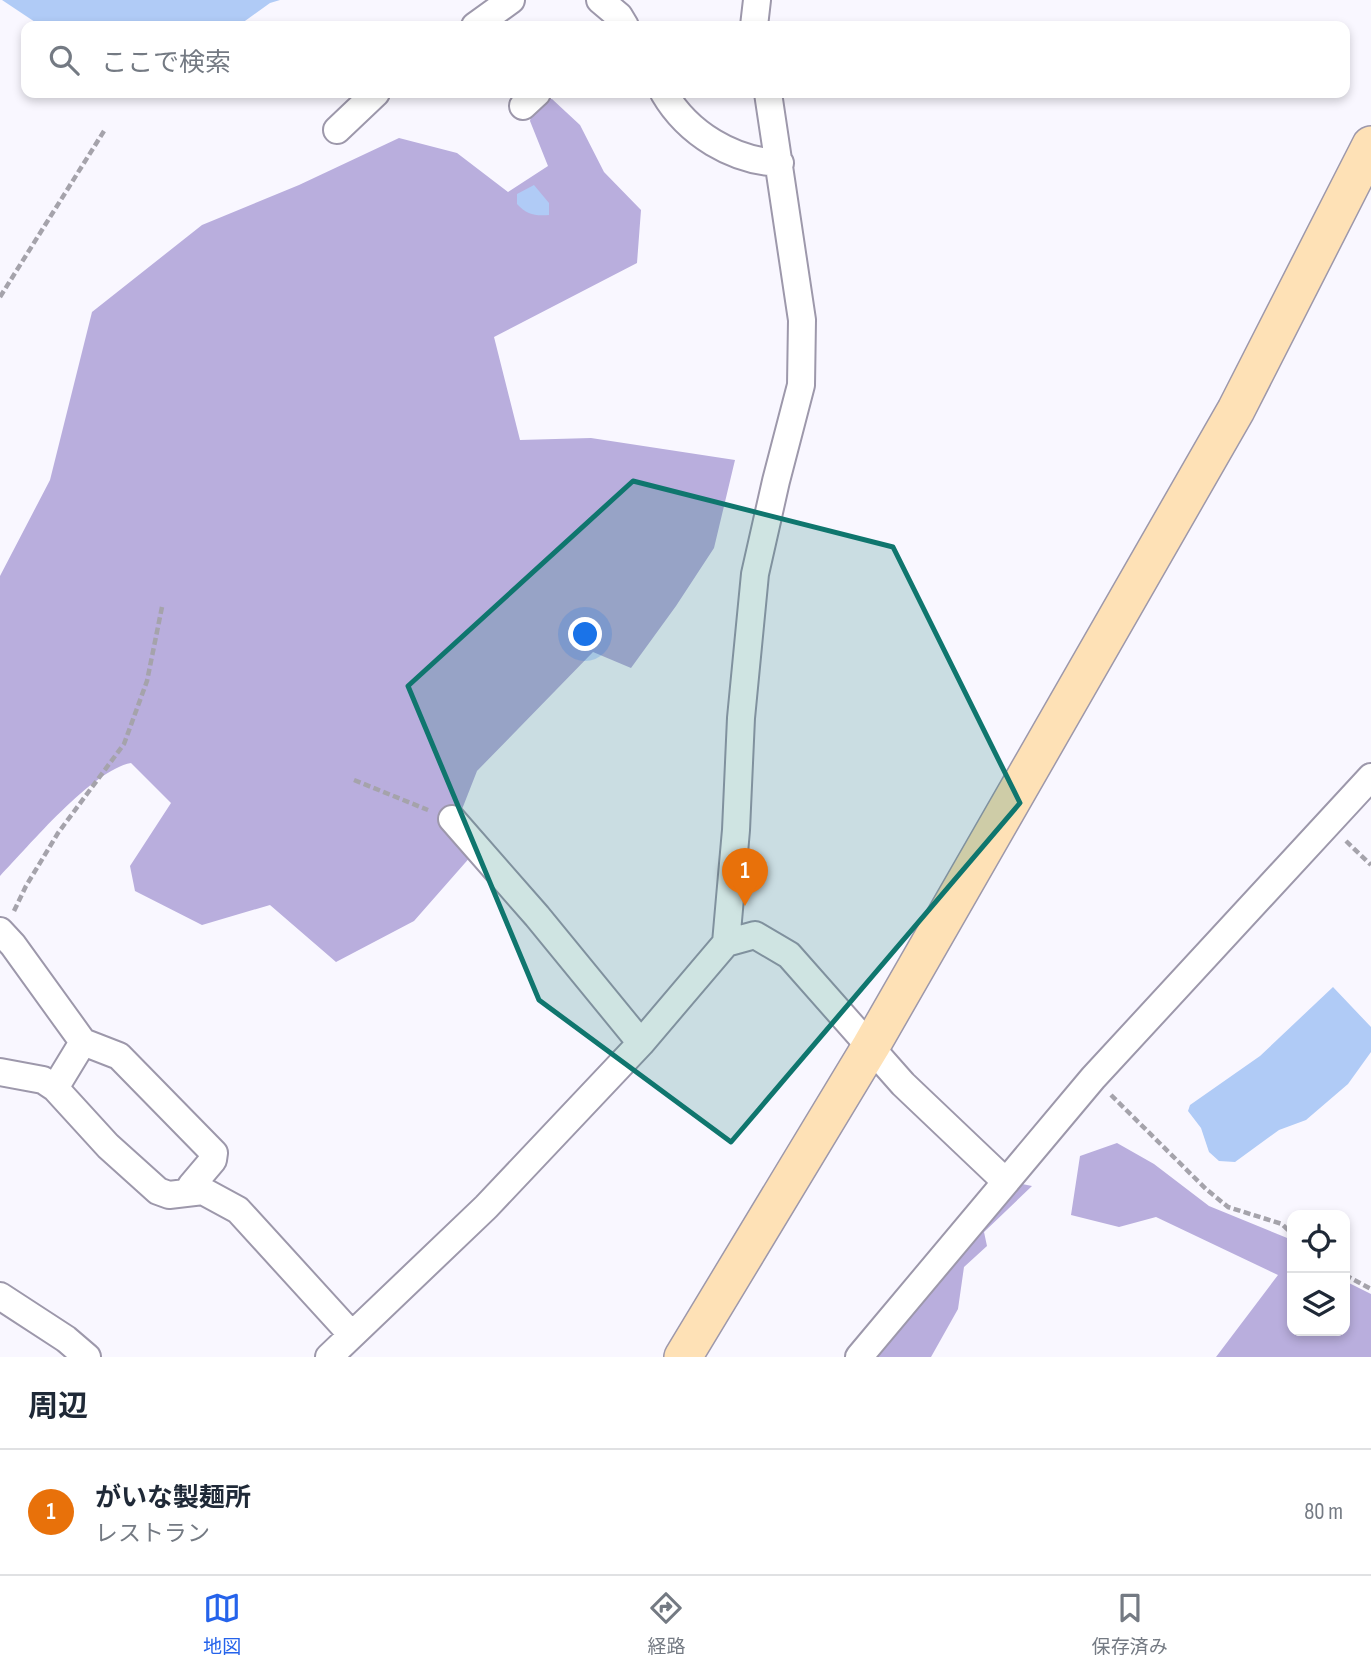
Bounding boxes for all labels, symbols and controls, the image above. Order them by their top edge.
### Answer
search box [21,21,1350,98]
icon: search [45,41,83,79]
text: ここで検索 [101,48,231,79]
your location [568,617,602,651]
pin: 1 [722,848,768,906]
map controls [1287,1210,1350,1336]
button: locate [1287,1210,1350,1273]
button: layers [1287,1273,1350,1336]
text: 周辺 [28,1389,88,1425]
text: がいな製麺所 [95,1483,251,1514]
text: 1 [46,1498,56,1526]
text: 80 m [1304,1498,1343,1526]
text: レストラン [95,1520,210,1548]
tab: 地図 [203,1589,241,1659]
tab: 経路 [647,1589,686,1659]
tab: 保存済み [1092,1589,1168,1659]

